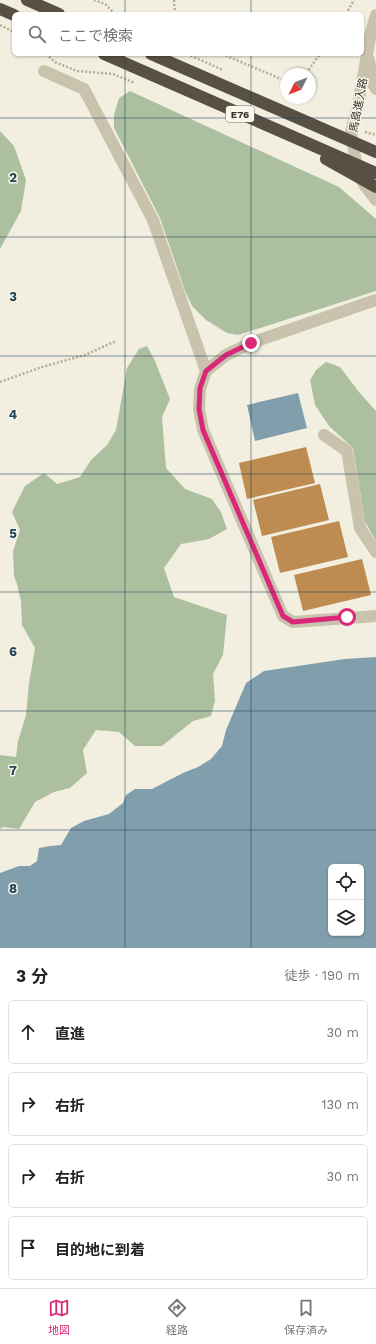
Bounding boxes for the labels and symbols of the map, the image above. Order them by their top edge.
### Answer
north arrow [280,68,316,104]
street label: 馬島進入路 [347,77,370,133]
road number: E76 [226,106,254,122]
text: 2 [9,170,17,185]
text: 3 [9,289,17,304]
route end [242,334,260,352]
text: 4 [9,407,18,422]
text: 5 [9,526,17,541]
route start [338,608,356,626]
text: 6 [9,644,17,659]
text: 7 [9,763,17,778]
text: 8 [9,881,17,896]

